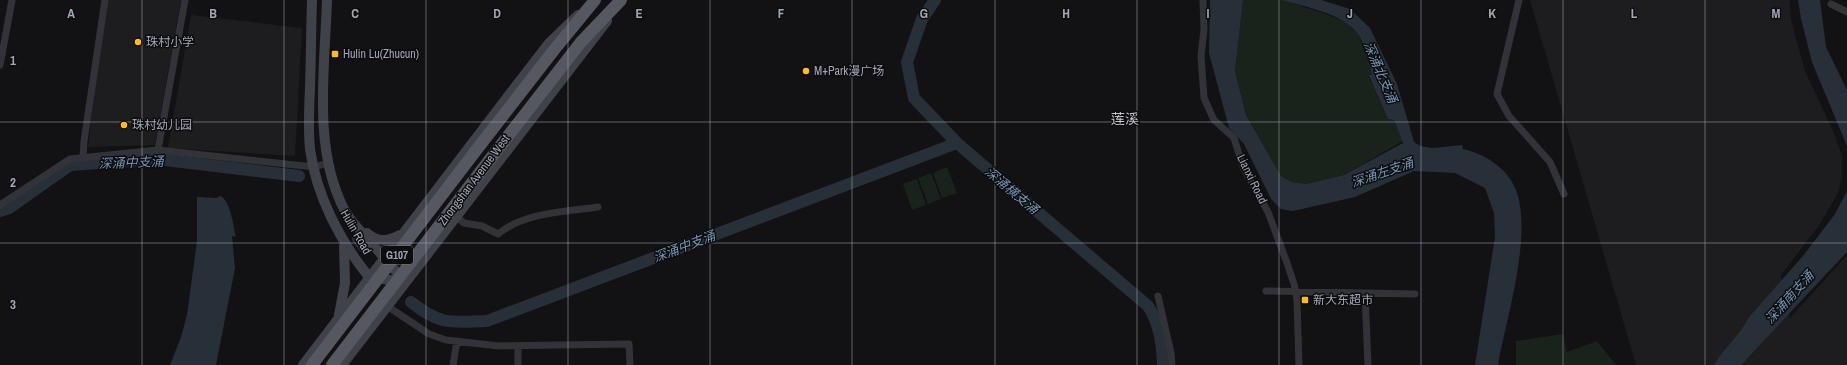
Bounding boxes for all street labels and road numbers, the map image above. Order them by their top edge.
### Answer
street label: Zhongshan Avenue West [435,131,514,229]
street label: Lianxi Road [1233,152,1271,206]
street label: Hulin Road [337,207,375,257]
road number: G107 [381,246,413,264]

